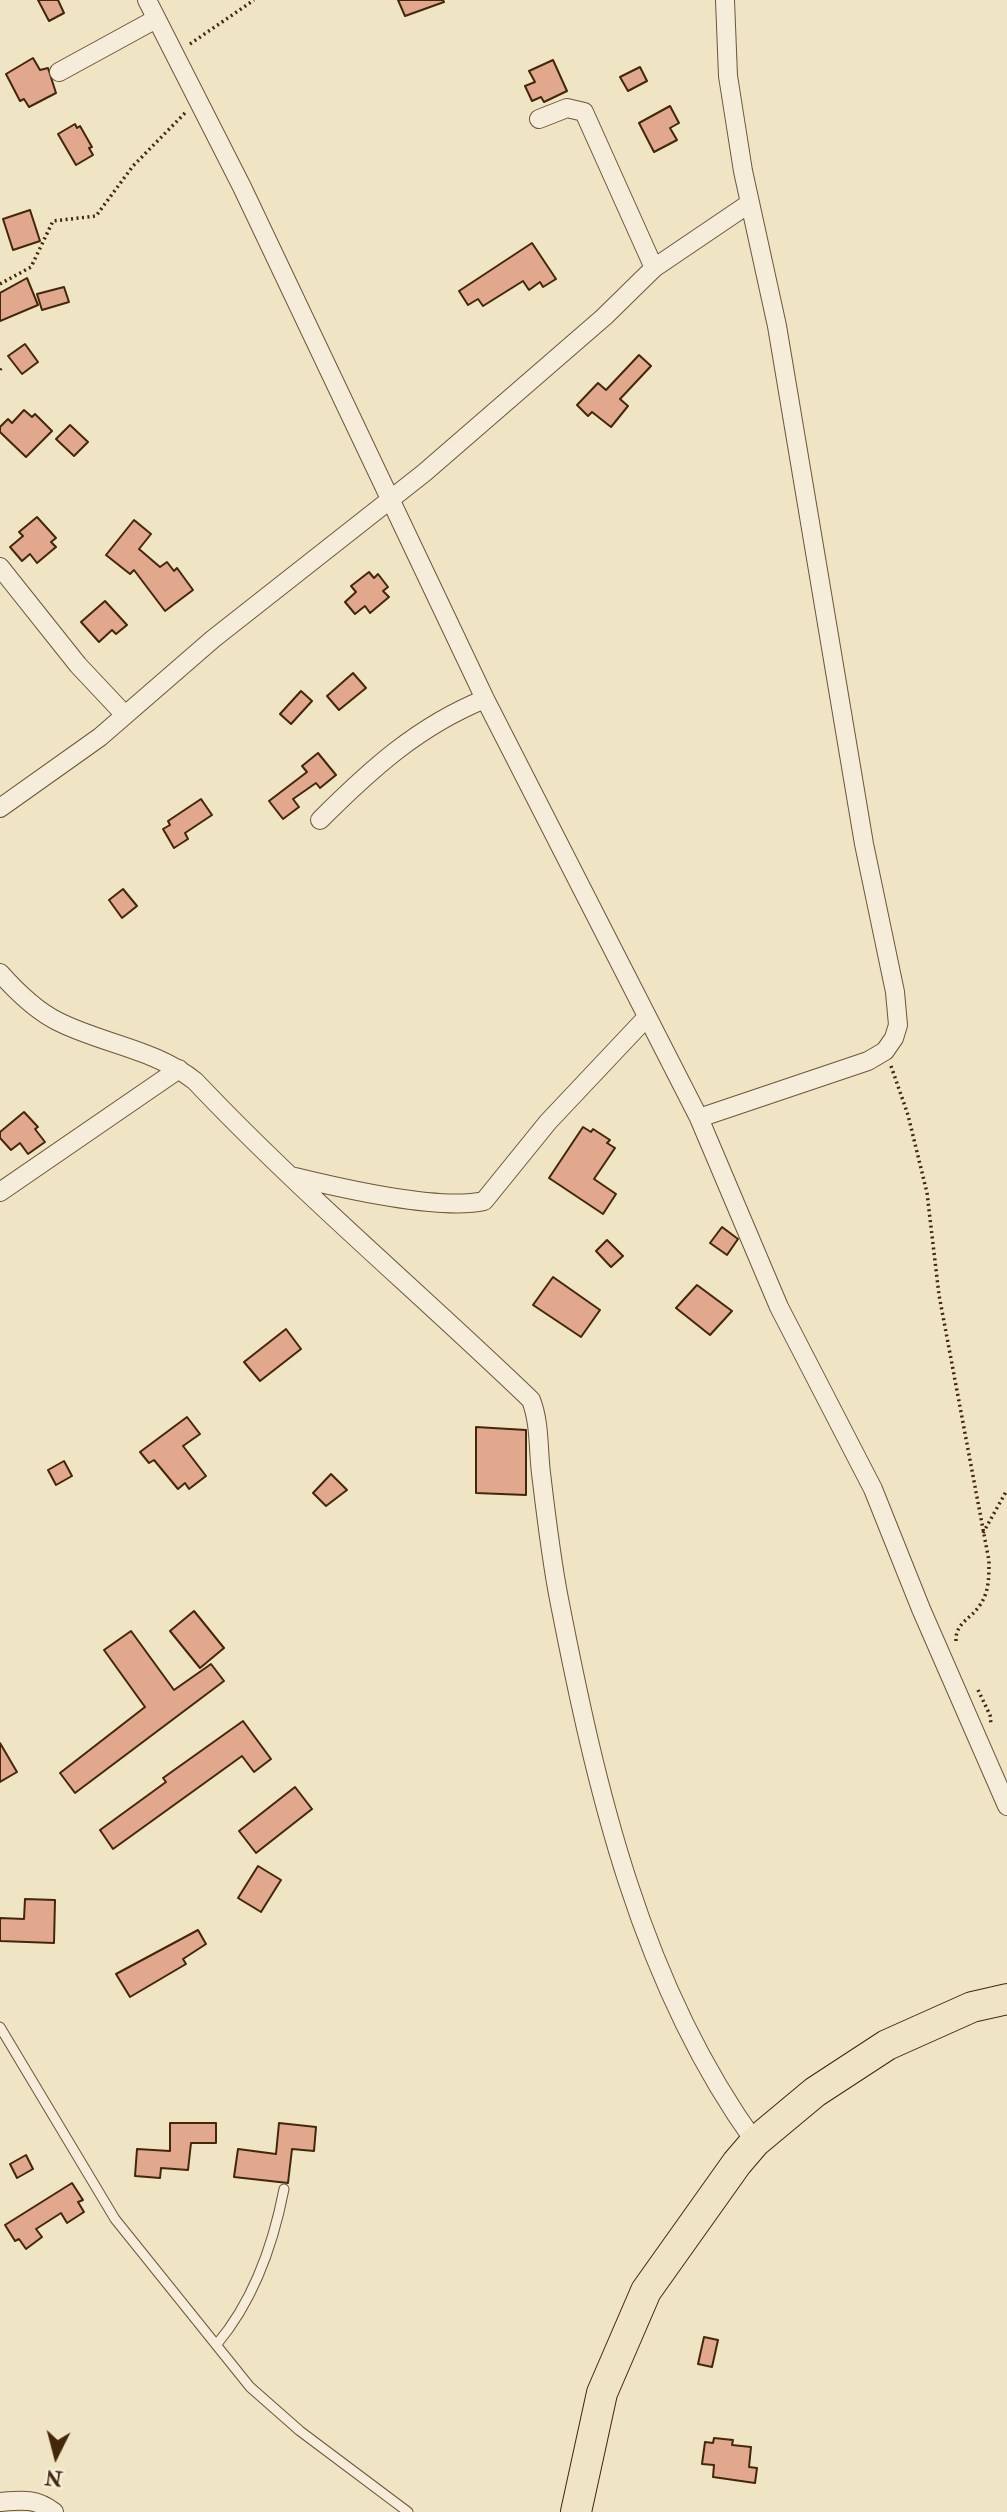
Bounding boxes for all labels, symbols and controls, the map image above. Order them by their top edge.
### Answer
north arrow [21,2421,91,2491]
text: N [44,2464,64,2490]

